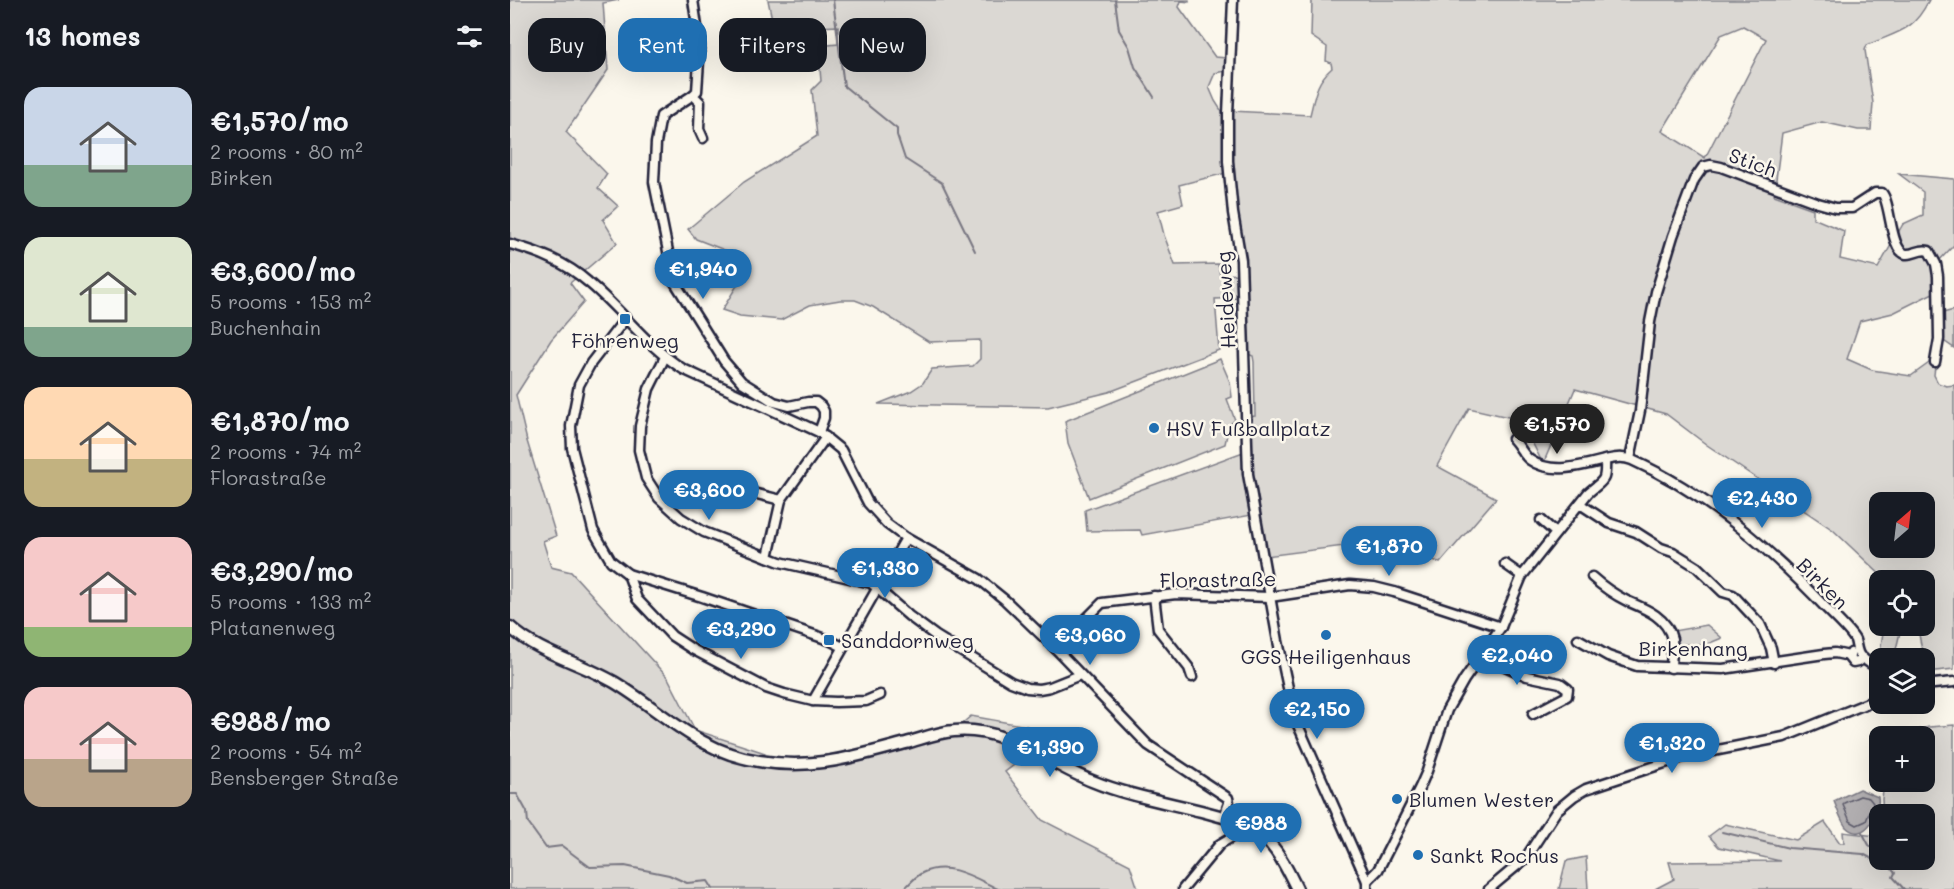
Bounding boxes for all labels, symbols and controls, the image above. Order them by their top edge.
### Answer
chip: Buy [528,18,606,72]
chip: Rent [618,18,707,72]
chip: Filters [719,18,827,72]
chip: New [839,18,926,72]
text: 13 homes [24,19,141,53]
icon: filters [453,20,486,53]
text: €1,570/mo [210,104,349,138]
icon: home [72,111,144,183]
text: 2 rooms · 80 m² [210,138,363,164]
street label: Stich [1725,141,1781,183]
text: Birken [210,164,273,190]
pin: €1,940 [654,249,752,300]
street label: Heideweg [1209,251,1241,349]
text: €3,600/mo [210,254,355,288]
text: €1,940 [669,255,737,281]
icon: home [72,261,144,333]
text: 5 rooms · 153 m² [210,288,371,314]
marker: Föhrenweg [618,312,632,326]
text: Buchenhain [210,314,321,340]
place label: Föhrenweg [571,327,679,353]
text: €1,870/mo [210,404,350,438]
pin: €1,570 [1508,404,1606,455]
text: €1,570 [1524,410,1590,436]
icon: home [72,411,144,483]
place label: HSV Fußballplatz [1166,415,1331,441]
marker: HSV Fußballplatz [1147,421,1161,435]
text: 2 rooms · 74 m² [210,438,361,464]
text: Florastraße [210,464,327,490]
pin: €3,600 [660,470,758,521]
text: €3,600 [673,476,745,502]
pin: €2,430 [1713,478,1811,529]
text: €2,430 [1726,484,1798,510]
north arrow [1869,492,1935,558]
map controls [1869,492,1935,870]
pin: €1,870 [1340,526,1438,577]
text: €1,870 [1355,532,1423,558]
pin: €1,330 [836,548,934,599]
street label: Birken [1792,552,1854,614]
text: €3,290/mo [210,554,353,588]
text: €1,330 [851,554,919,580]
icon: home [72,561,144,633]
street label: Florastraße [1159,565,1277,593]
button: locate [1869,570,1935,636]
text: 5 rooms · 133 m² [210,588,371,614]
pin: €3,290 [692,609,790,660]
text: Platanenweg [210,614,335,640]
text: €3,290 [706,615,776,641]
pin: €3,060 [1041,615,1139,666]
text: €3,060 [1054,621,1126,647]
place label: Sanddornweg [841,627,974,653]
marker: GGS Heiligenhaus [1319,628,1333,642]
marker: Sanddornweg [822,633,836,647]
pin: €2,040 [1468,635,1566,686]
street label: Birkenhang [1638,635,1748,661]
text: €2,040 [1481,641,1553,667]
place label: GGS Heiligenhaus [1241,643,1411,669]
button: layers [1869,648,1935,714]
pin: €2,150 [1268,689,1366,740]
text: €2,150 [1284,695,1350,721]
text: €988/mo [210,704,331,738]
icon: home [72,711,144,783]
pin: €1,320 [1623,723,1721,774]
button: + [1869,726,1935,792]
pin: €1,390 [1001,727,1099,778]
text: €1,320 [1638,729,1706,755]
text: €1,390 [1016,733,1084,759]
text: 2 rooms · 54 m² [210,738,362,764]
text: Bensberger Straße [210,764,399,790]
place label: Blumen Wester [1409,786,1554,812]
marker: Blumen Wester [1390,792,1404,806]
pin: €988 [1225,803,1297,854]
button: − [1869,804,1935,870]
text: €988 [1234,809,1288,835]
place label: Sankt Rochus [1430,842,1559,868]
marker: Sankt Rochus [1411,848,1425,862]

